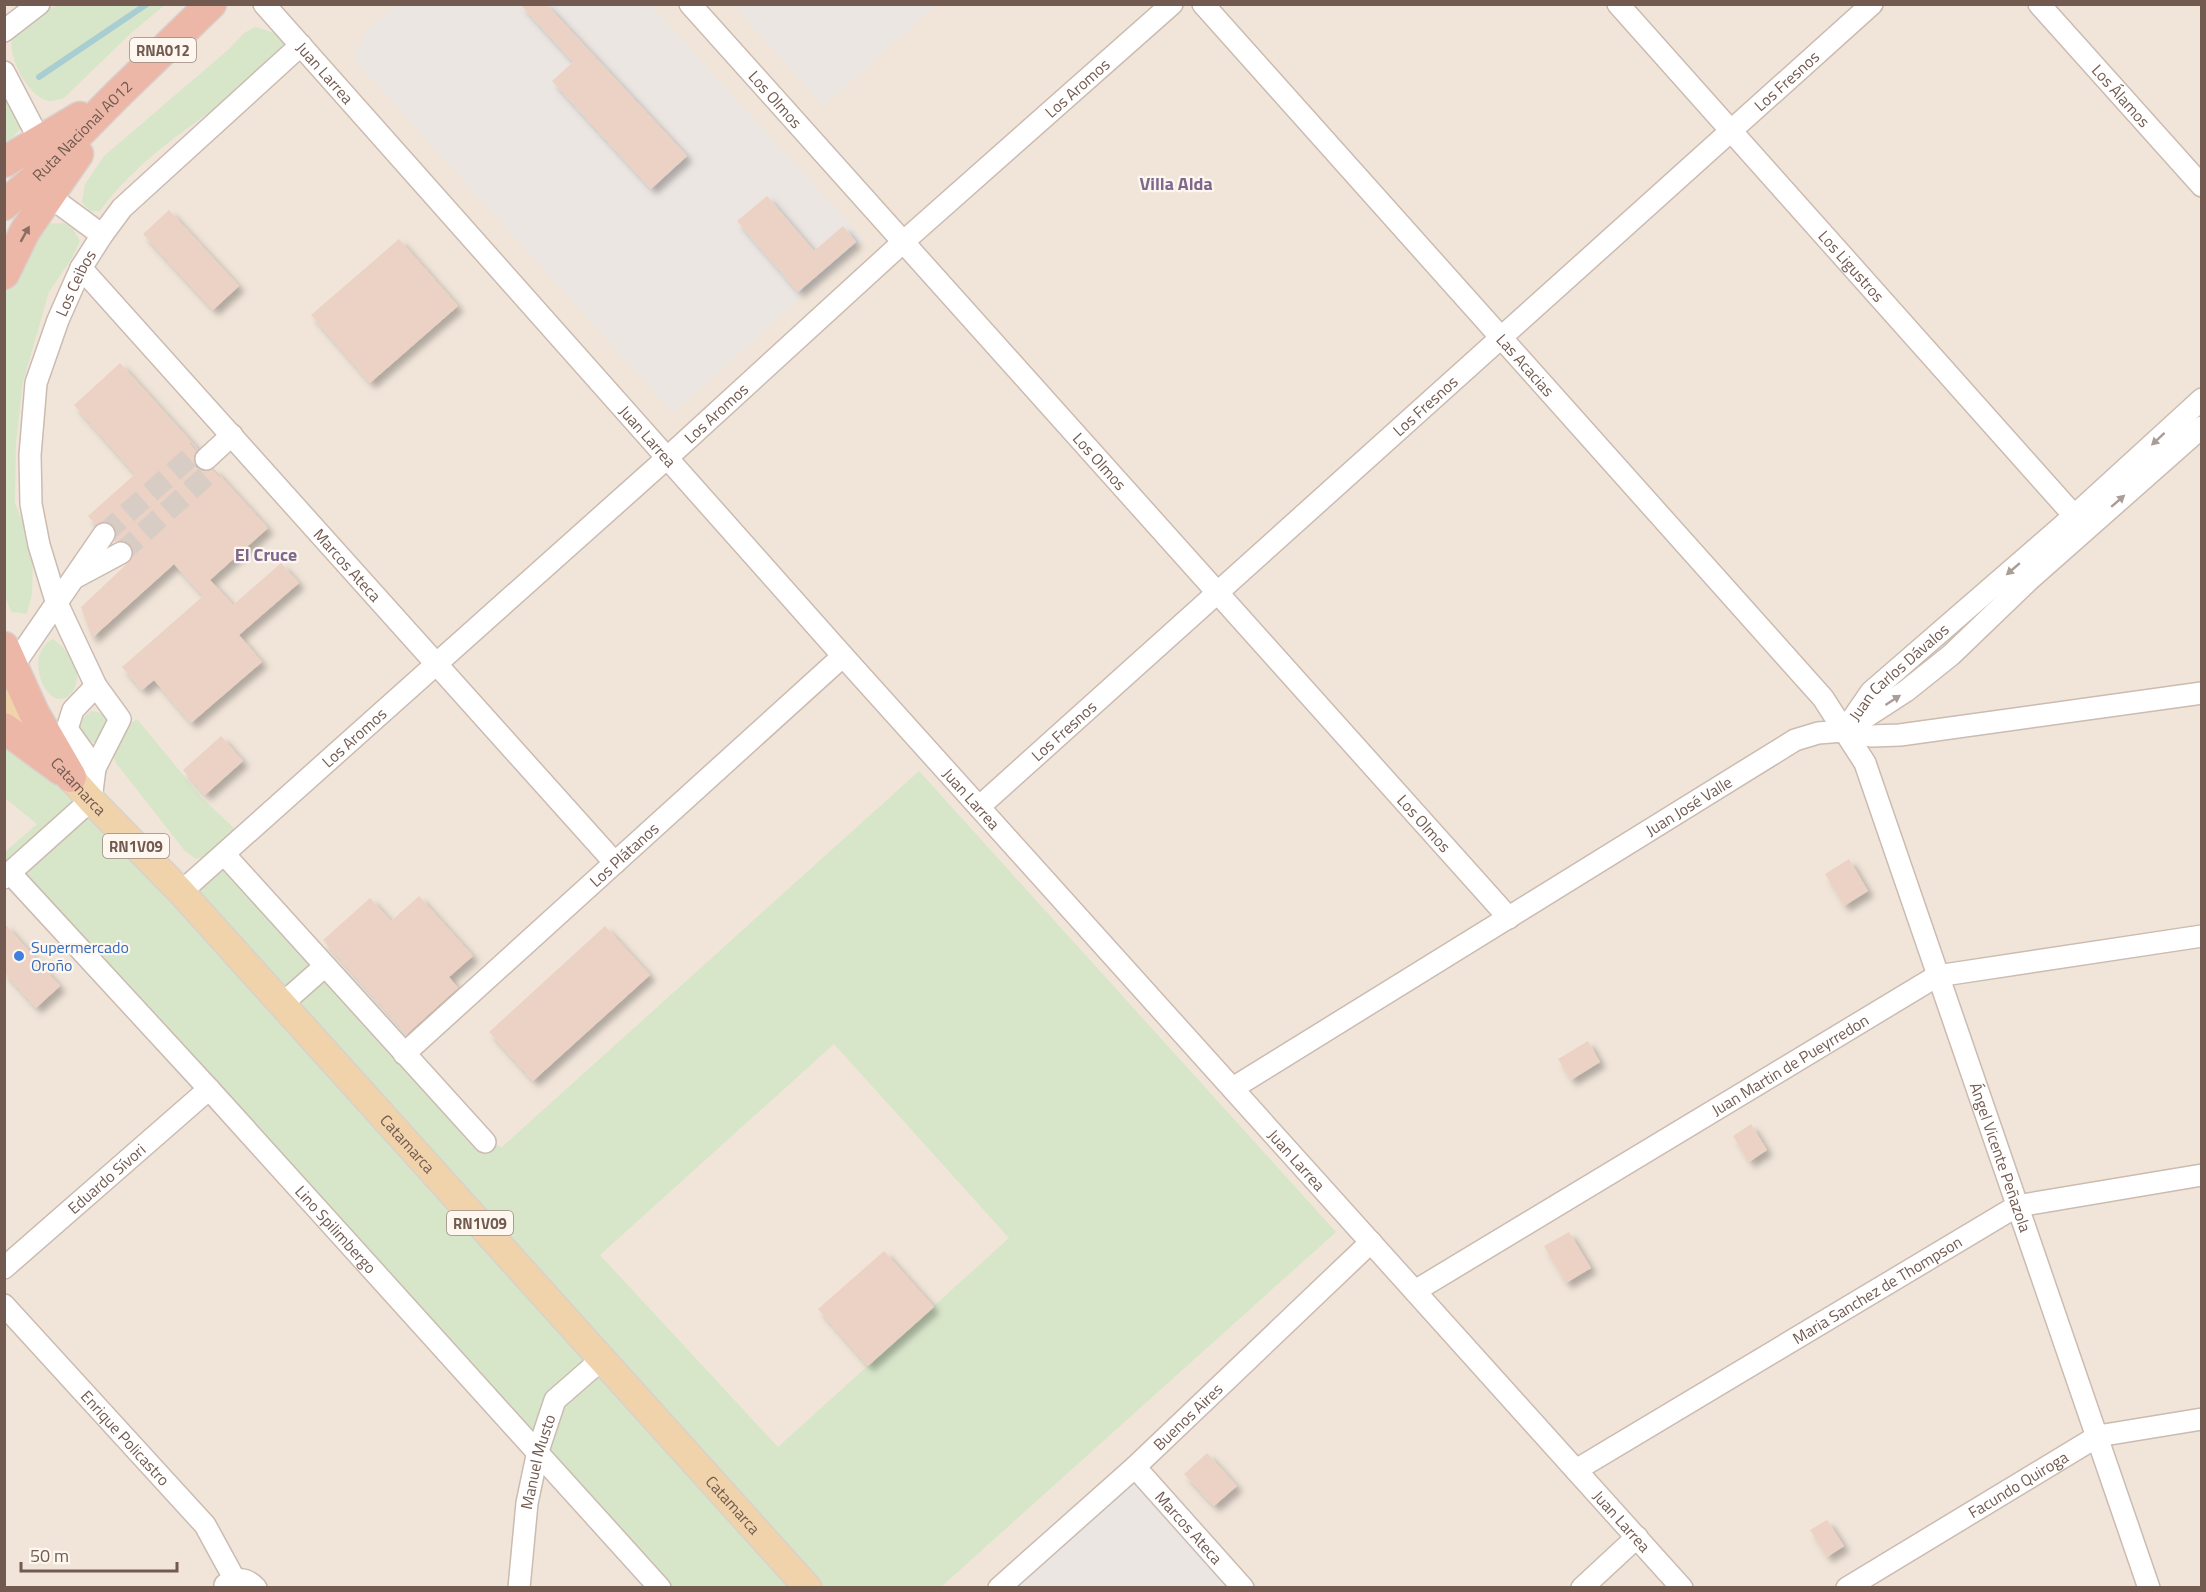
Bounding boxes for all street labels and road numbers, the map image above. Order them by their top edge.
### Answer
street label: Juan Larrea [291,36,359,109]
road number: RNA012 [130,38,196,62]
street label: Los Fresnos [1749,45,1825,117]
street label: Los Aromos [1039,53,1115,123]
street label: Los Álamos [2086,59,2156,133]
street label: Los Olmos [743,65,808,134]
street label: Ruta Nacional A012 [27,75,138,186]
street label: Los Ligustros [1813,225,1890,307]
street label: Los Ceibos [49,245,102,320]
street label: Las Acacias [1491,328,1560,402]
street label: Los Fresnos [1387,370,1463,442]
street label: Los Aromos [678,377,754,449]
street label: Juan Larrea [614,400,682,473]
street label: Los Olmos [1067,427,1132,496]
street label: Marcos Ateca [308,523,387,607]
street label: Juan Carlos Dávalos [1843,618,1954,726]
street label: Los Fresnos [1026,695,1102,767]
street label: Los Aromos [316,702,392,773]
street label: Catamarca [45,751,112,821]
street label: Juan Larrea [937,762,1006,835]
street label: Juan José Valle [1641,770,1737,842]
street label: Los Olmos [1392,789,1457,858]
street label: Los Plátanos [584,817,664,892]
road number: RN1V09 [103,834,169,858]
street label: Juan Martin de Pueyrredon [1707,1008,1873,1121]
street label: Ángel Vicente Peñazola [1964,1079,2038,1235]
street label: Catamarca [375,1109,441,1179]
street label: Juan Larrea [1262,1124,1331,1196]
street label: Eduardo Sívori [62,1138,151,1219]
street label: Lino Spilimbergo [290,1180,382,1279]
road number: RN1V09 [447,1211,513,1235]
street label: Maria Sanchez de Thompson [1788,1230,1966,1350]
street label: Buenos Aires [1148,1377,1228,1456]
street label: Enrique Policastro [75,1385,175,1491]
street label: Manuel Musto [514,1411,561,1511]
street label: Facundo Quiroga [1963,1445,2073,1524]
street label: Catamarca [700,1470,766,1540]
street label: Marcos Ateca [1150,1485,1228,1569]
street label: Juan Larrea [1587,1485,1656,1557]

